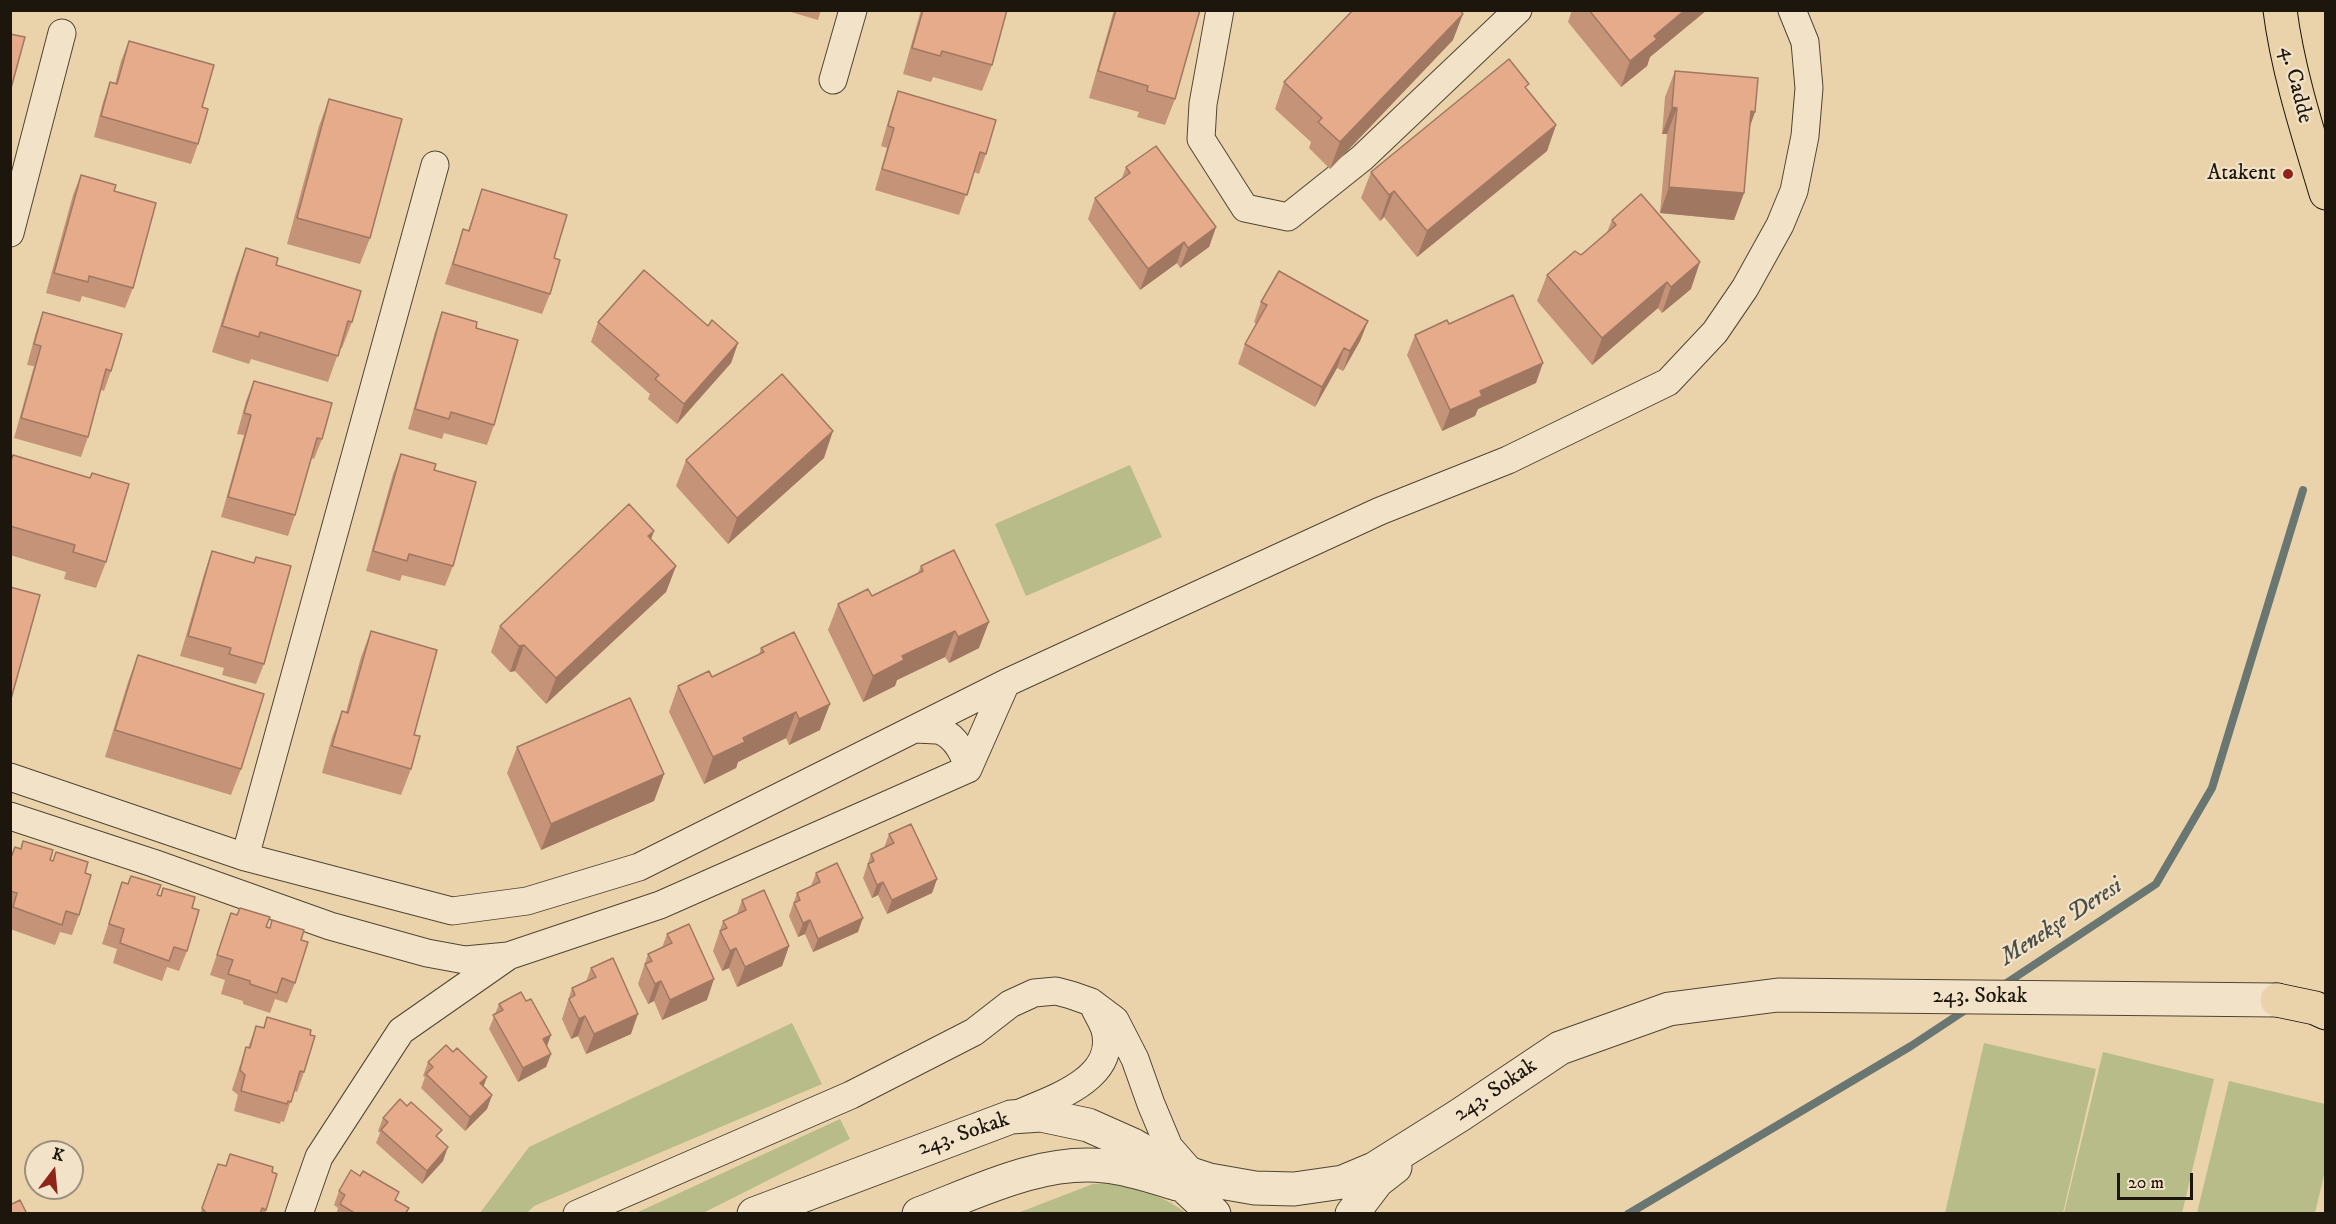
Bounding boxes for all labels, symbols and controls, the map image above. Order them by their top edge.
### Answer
street label: 4. Cadde [2273,44,2317,126]
place label: Atakent [2207,161,2276,187]
marker: Atakent [2281,167,2295,181]
water label: Menekşe Deresi [1995,873,2129,973]
street label: 243. Sokak [1933,984,2027,1010]
street label: 243. Sokak [1449,1054,1543,1128]
street label: 243. Sokak [915,1107,1013,1163]
north arrow [24,1140,84,1200]
text: K [50,1143,67,1166]
scale bar [2120,1161,2196,1199]
text: 20 m [2128,1172,2164,1194]

